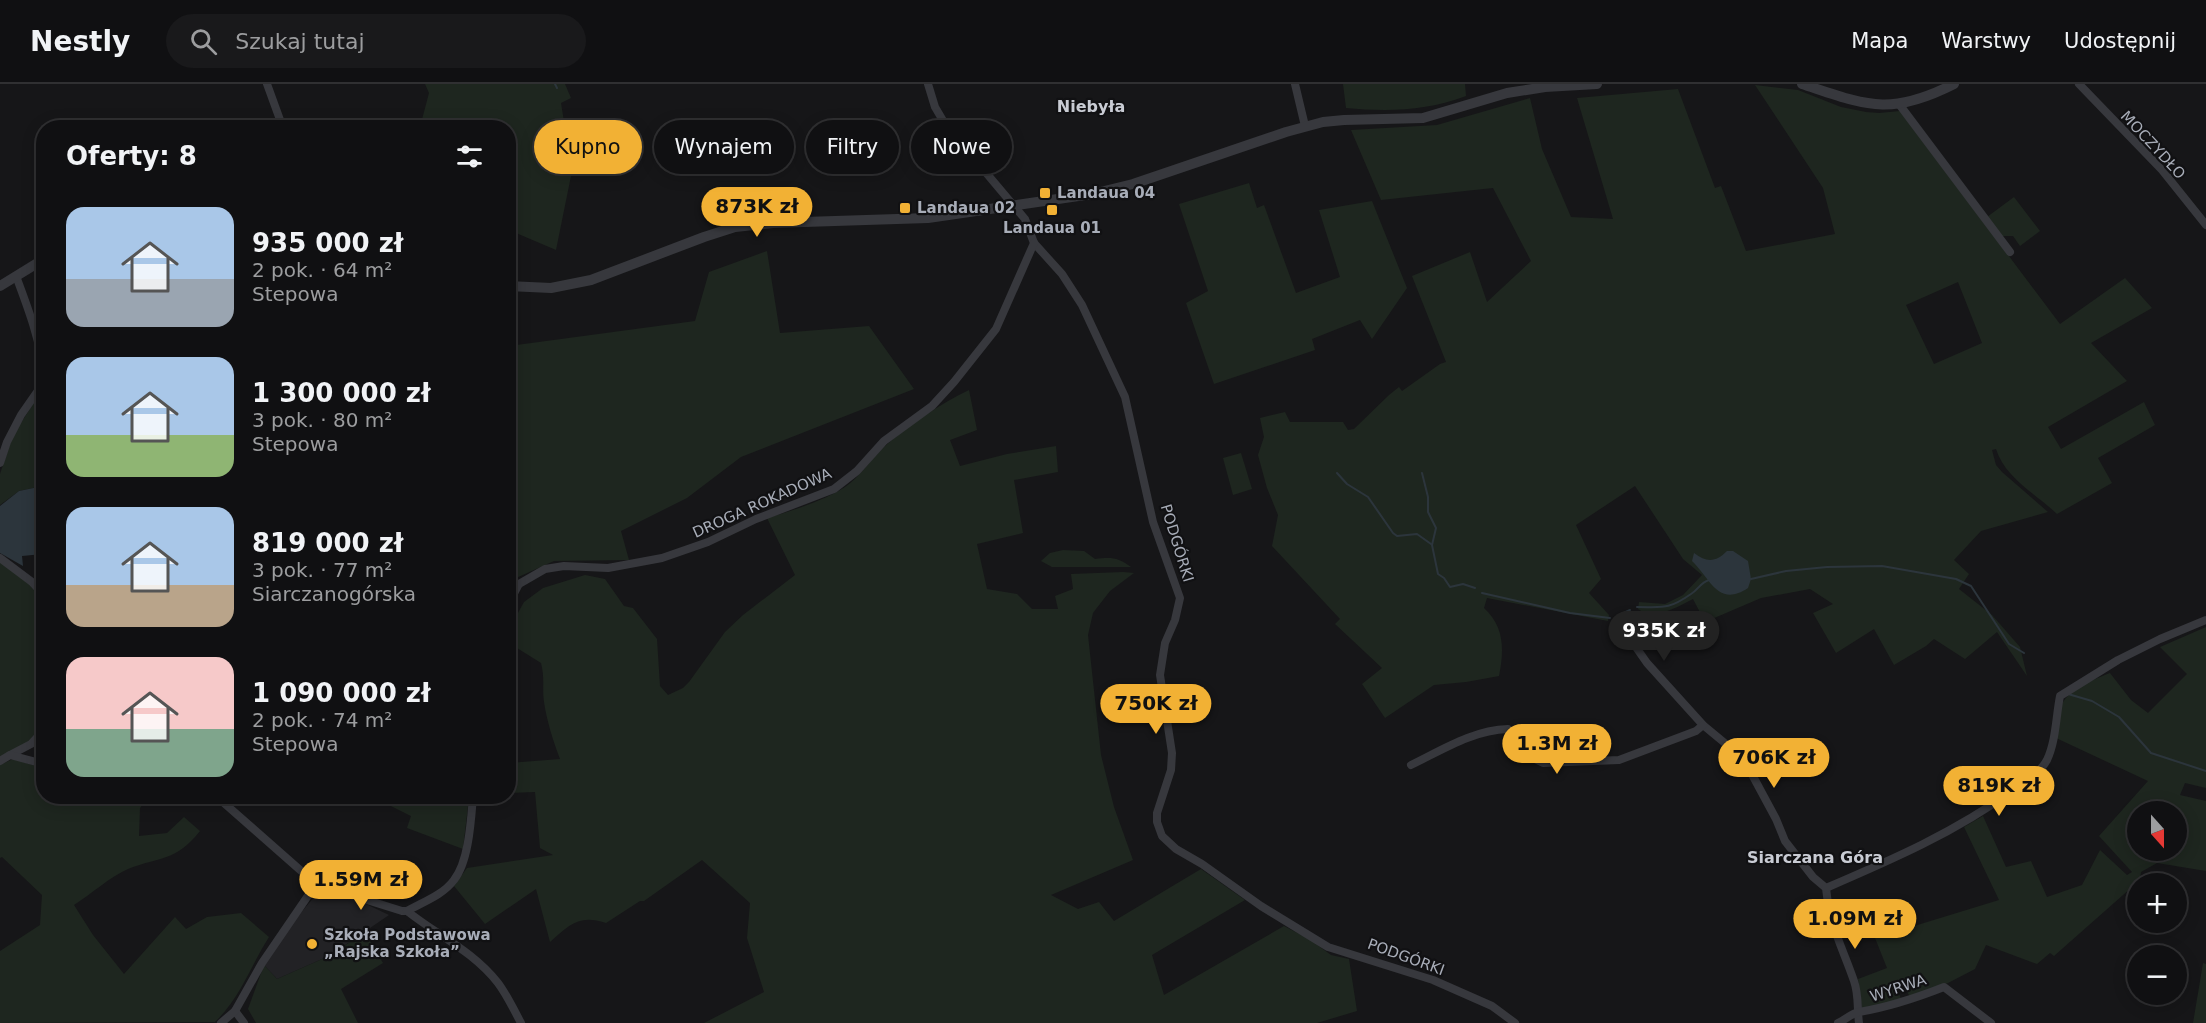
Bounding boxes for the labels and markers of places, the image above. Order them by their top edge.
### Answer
place label: Landaua 04 [1057,184,1155,202]
marker: Landaua 04 [1038,186,1052,200]
pin: 873K zł [702,187,812,238]
place label: Landaua 02 [917,199,1015,217]
marker: Landaua 02 [898,201,912,215]
marker: Landaua 01 [1045,203,1059,217]
place label: Landaua 01 [1003,219,1101,237]
pin: 935K zł [1609,611,1719,662]
pin: 750K zł [1101,684,1211,735]
pin: 1.3M zł [1502,724,1612,775]
pin: 706K zł [1719,738,1829,789]
pin: 819K zł [1944,766,2054,817]
pin: 1.59M zł [299,860,423,911]
pin: 1.09M zł [1793,899,1917,950]
place label: Szkoła Podstawowa „Rajska Szkoła” [324,926,491,961]
marker: Szkoła Podstawowa „Rajska Szkoła” [305,937,319,951]

